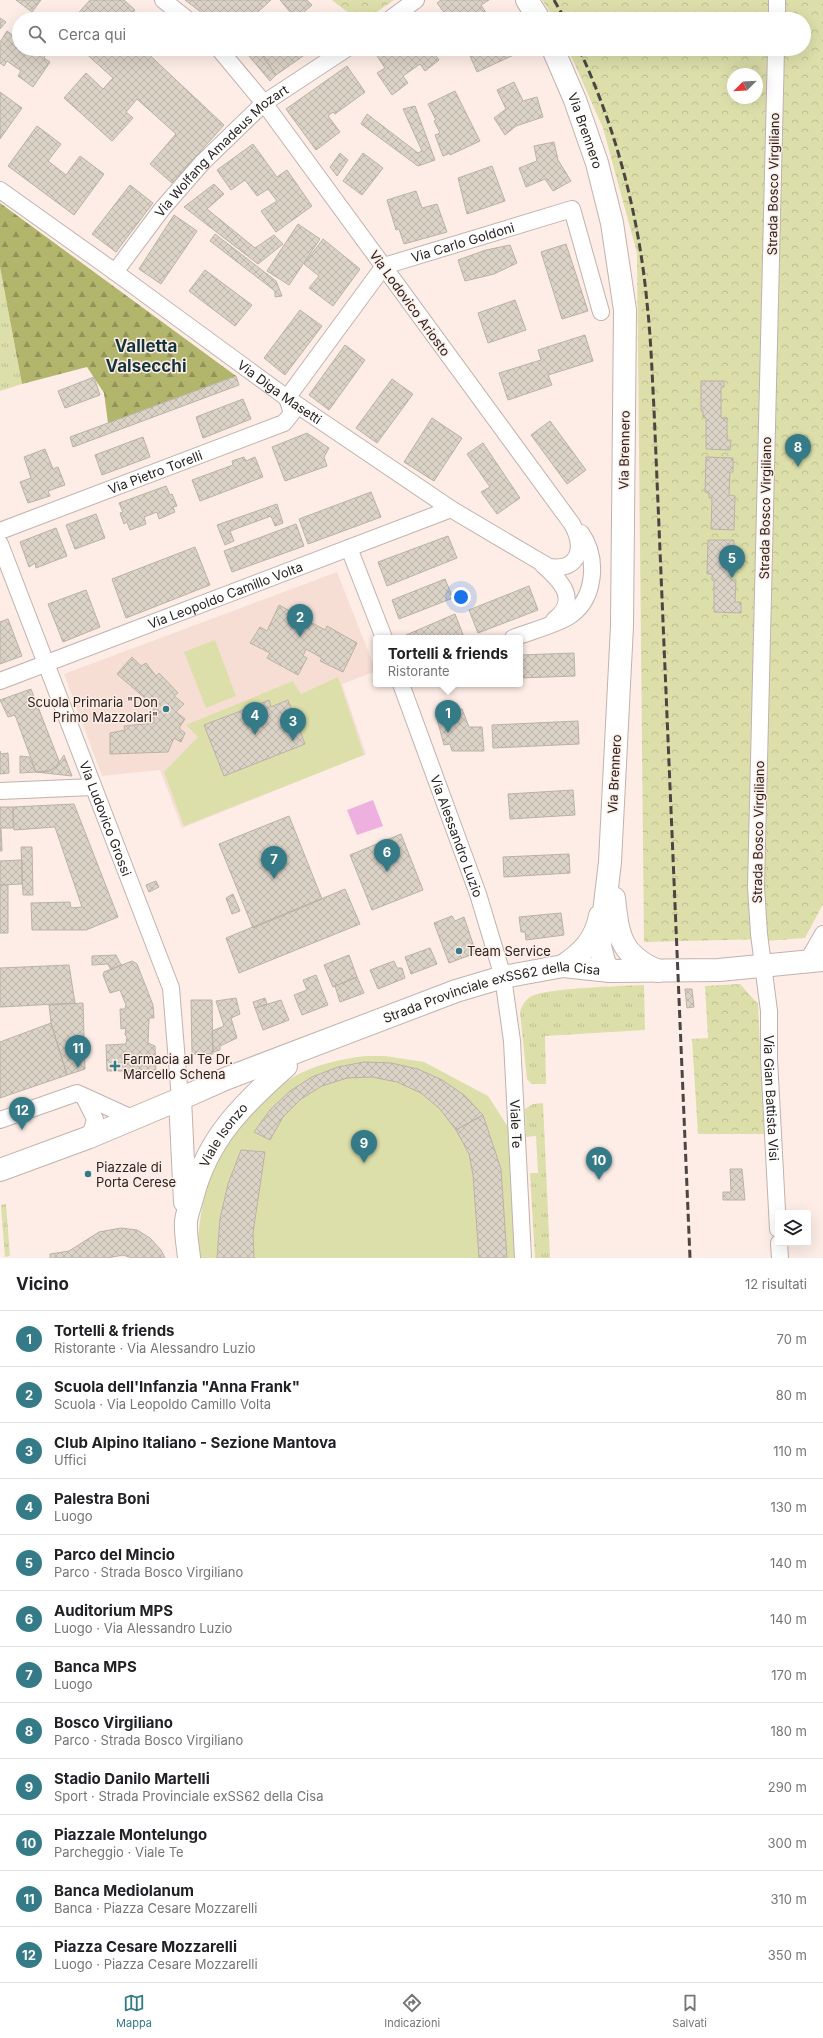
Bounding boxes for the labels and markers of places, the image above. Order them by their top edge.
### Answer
pin: 8 [785,434,811,467]
pin: 5 [719,545,745,578]
pin: 2 [287,604,313,637]
place label: Scuola Primaria "Don Primo Mazzolari" [27,694,158,725]
pin: 1 [435,700,461,733]
pin: 4 [242,702,268,735]
marker: Scuola Primaria "Don Primo Mazzolari" [161,704,171,714]
pin: 3 [280,708,306,741]
pin: 6 [374,839,400,872]
pin: 7 [261,846,287,879]
place label: Team Service [467,943,551,959]
marker: Team Service [454,946,464,956]
pin: 11 [65,1035,91,1068]
place label: Farmacia al Te Dr. Marcello Schena [123,1051,233,1082]
marker: Farmacia al Te Dr. Marcello Schena [110,1061,120,1071]
pin: 12 [9,1097,35,1130]
pin: 9 [351,1130,377,1163]
pin: 10 [586,1147,612,1180]
place label: Piazzale di Porta Cerese [96,1159,176,1190]
marker: Piazzale di Porta Cerese [83,1169,93,1179]

